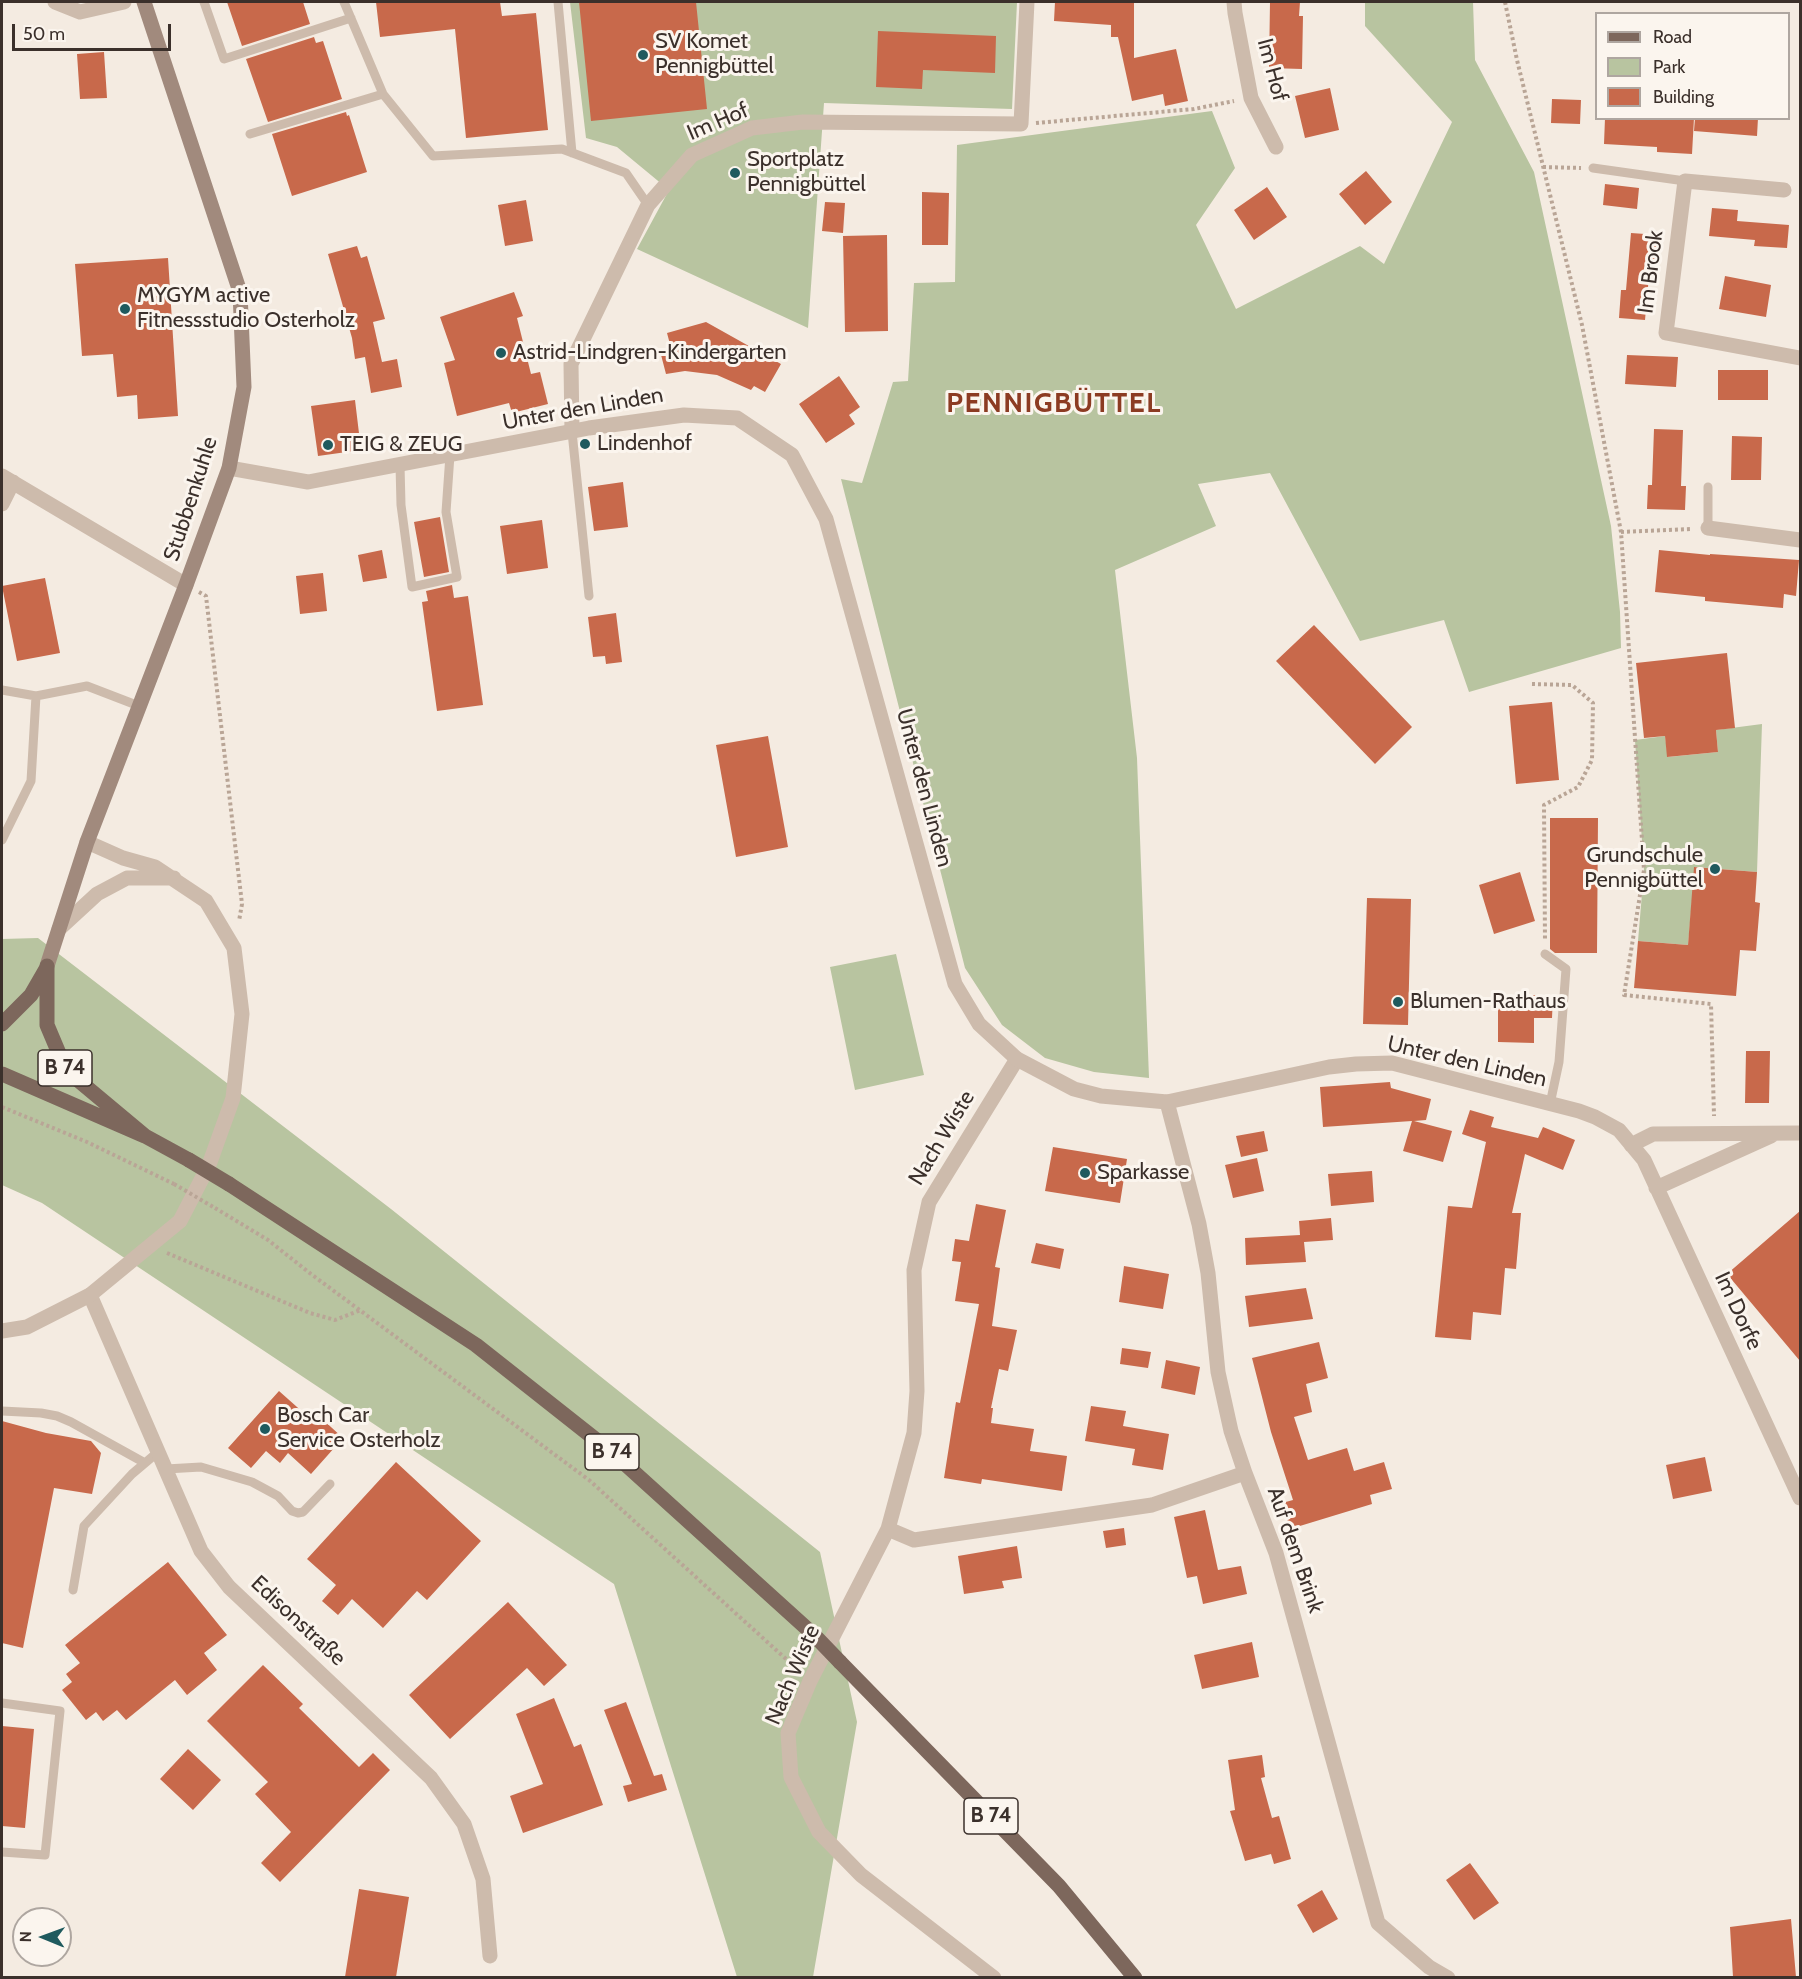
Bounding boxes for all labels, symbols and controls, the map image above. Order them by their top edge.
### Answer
scale bar [15,12,174,50]
legend [1595,12,1790,120]
text: 50 m [23,23,65,45]
text: Road [1653,26,1692,48]
place label: SV Komet Pennigbüttel [655,29,774,80]
street label: Im Hof [1251,36,1293,104]
marker: SV Komet Pennigbüttel [636,48,650,62]
text: Park [1653,56,1685,78]
text: Building [1653,86,1714,108]
street label: Im Hof [683,97,753,147]
place label: Sportplatz Pennigbüttel [747,147,866,198]
marker: Sportplatz Pennigbüttel [728,166,742,180]
street label: Im Brook [1633,229,1669,315]
place label: MYGYM active Fitnessstudio Osterholz [137,283,355,334]
marker: MYGYM active Fitnessstudio Osterholz [118,302,132,316]
place label: Astrid-Lindgren-Kindergarten [513,340,787,366]
marker: Astrid-Lindgren-Kindergarten [494,346,508,360]
street label: Unter den Linden [501,382,665,436]
district label: PENNIGBÜTTEL [946,387,1162,421]
place label: Lindenhof [597,431,692,457]
place label: TEIG & ZEUG [340,432,463,458]
street label: Stubbenkuhle [158,434,224,564]
marker: Lindenhof [578,437,592,451]
marker: TEIG & ZEUG [321,438,335,452]
street label: Unter den Linden [890,706,958,870]
place label: Grundschule Pennigbüttel [1584,843,1703,894]
marker: Grundschule Pennigbüttel [1708,862,1722,876]
place label: Blumen-Rathaus [1410,989,1566,1015]
marker: Blumen-Rathaus [1391,995,1405,1009]
street label: Unter den Linden [1385,1031,1549,1093]
road number: B 74 [38,1050,92,1086]
street label: Nach Wiste [903,1086,981,1190]
place label: Sparkasse [1097,1160,1189,1186]
marker: Sparkasse [1078,1166,1092,1180]
street label: Im Dorfe [1709,1268,1767,1354]
place label: Bosch Car Service Osterholz [277,1403,441,1454]
marker: Bosch Car Service Osterholz [258,1422,272,1436]
road number: B 74 [585,1434,639,1470]
street label: Auf dem Brink [1261,1484,1329,1616]
street label: Edisonstraße [245,1570,351,1672]
street label: Nach Wiste [760,1621,826,1729]
road number: B 74 [964,1798,1018,1834]
north arrow [12,1907,72,1967]
text: N [16,1931,35,1943]

